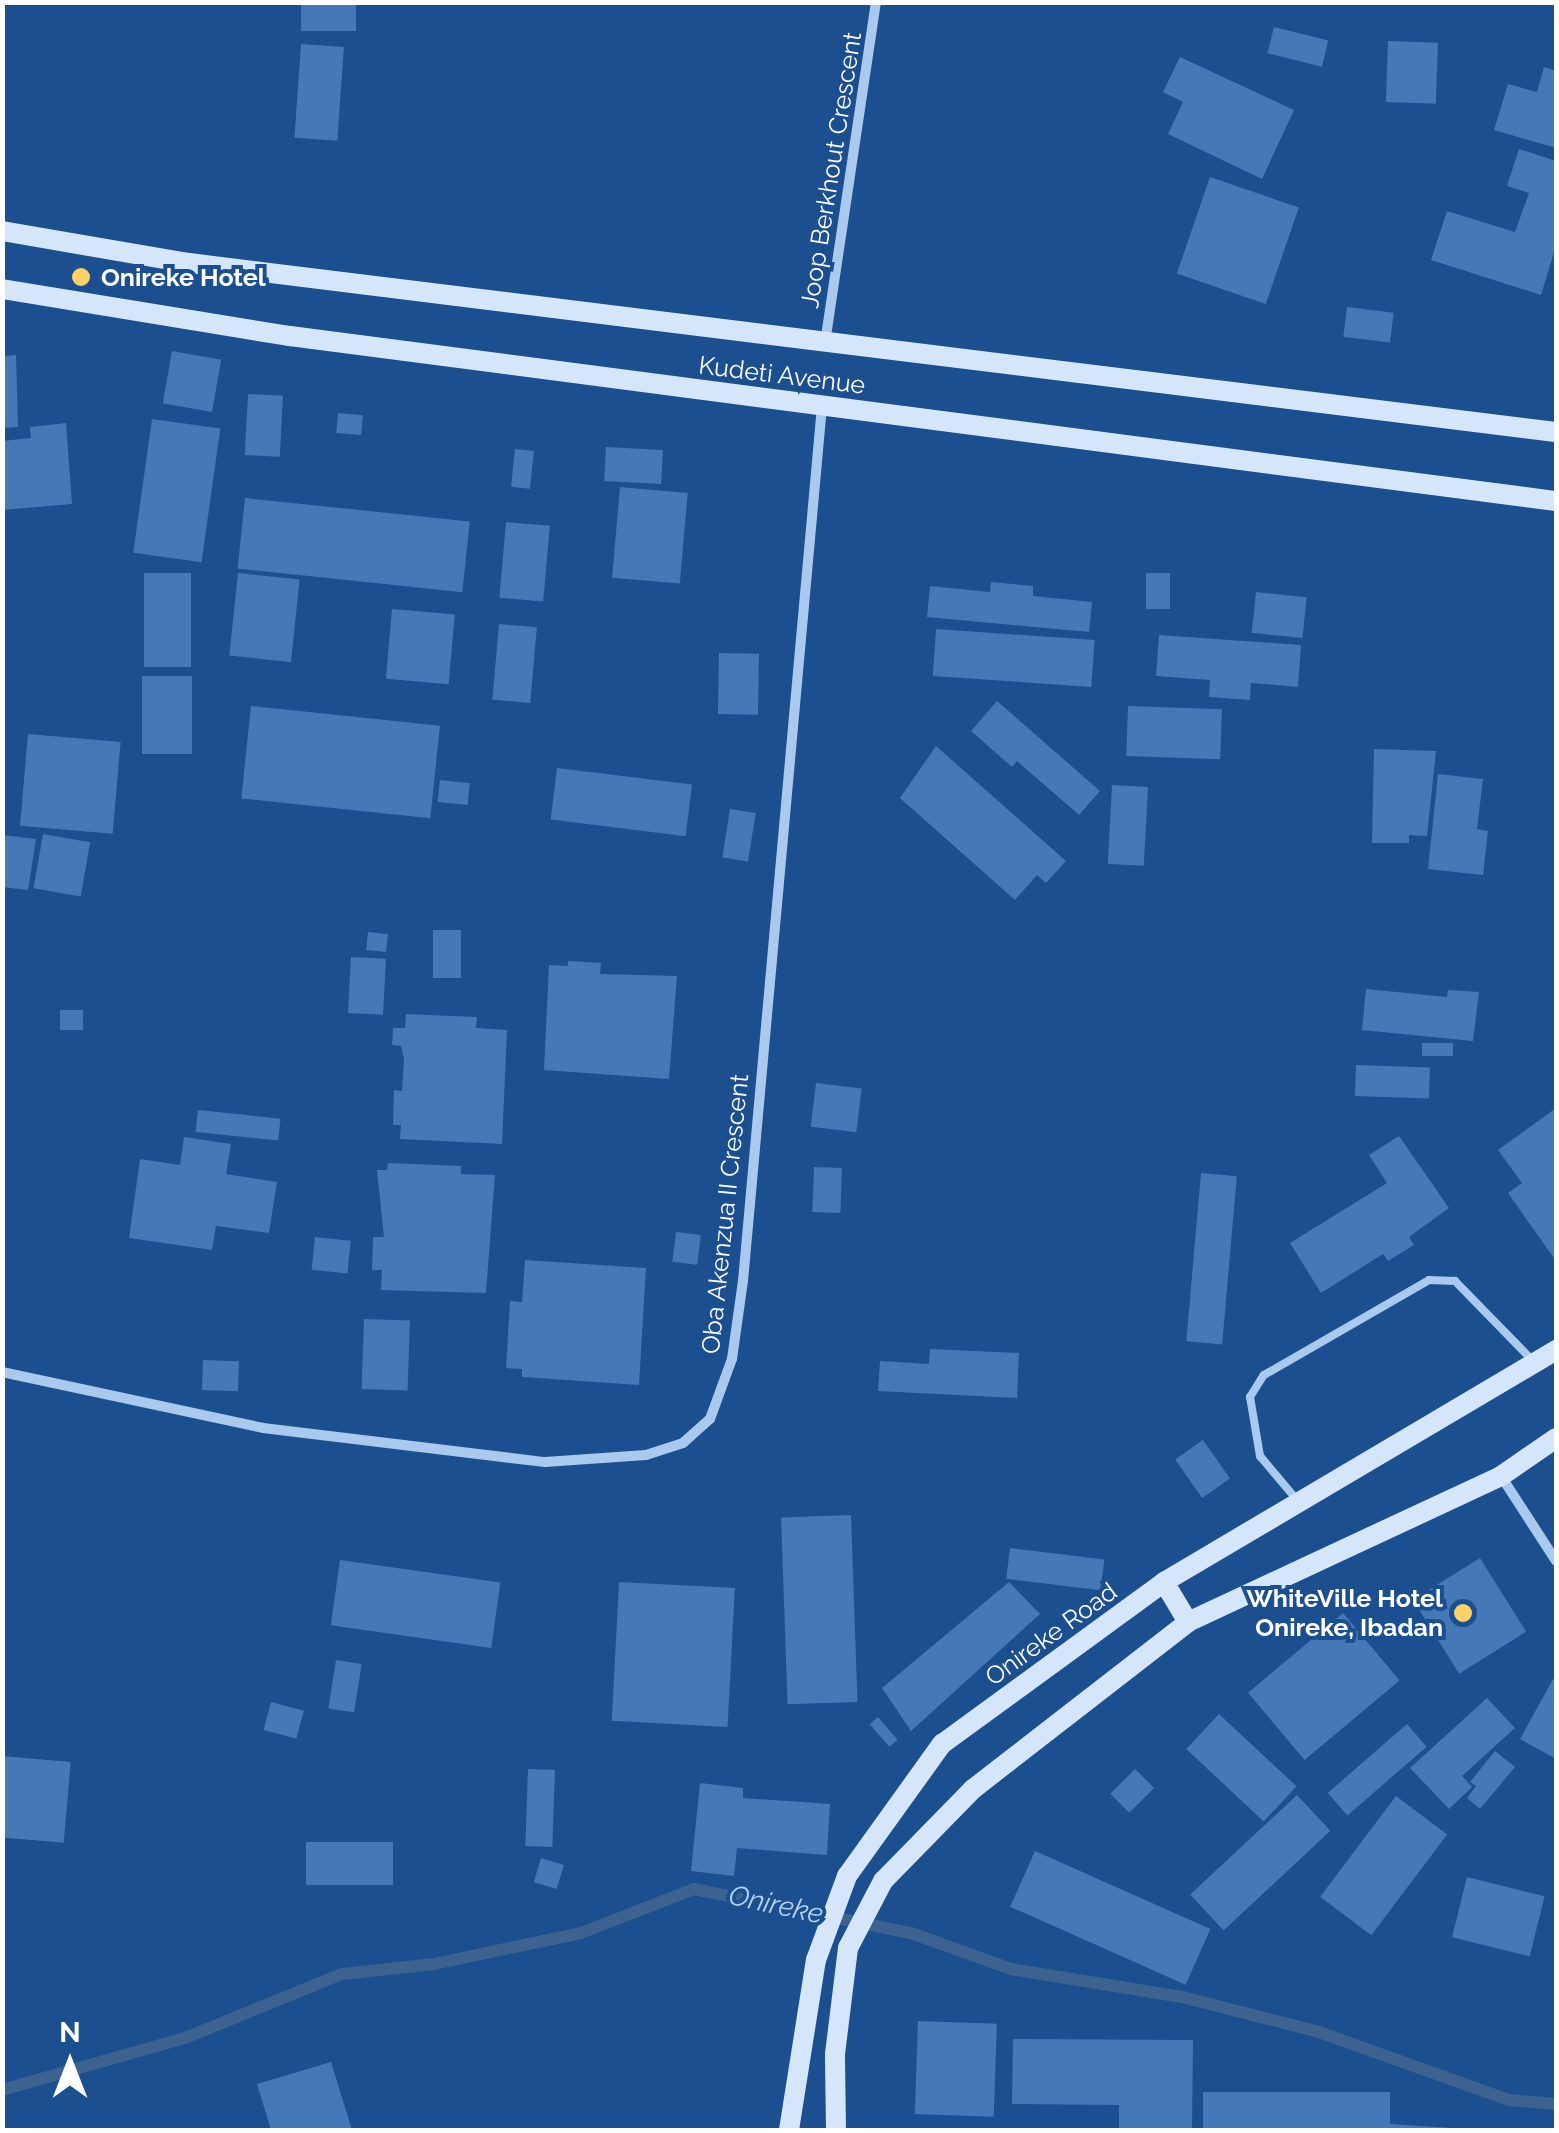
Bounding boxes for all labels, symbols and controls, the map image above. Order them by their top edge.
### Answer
street label: Joop Berkhout Crescent [794,30,868,310]
place label: Onireke Hotel [101,262,266,292]
marker: Onireke Hotel [70,266,92,288]
street label: Kudeti Avenue [697,350,867,400]
street label: Oba Akenzua II Crescent [695,1072,755,1356]
street label: Onireke Road [979,1576,1123,1692]
place label: WhiteVille Hotel Onireke, Ibadan [1247,1584,1443,1643]
marker: WhiteVille Hotel Onireke, Ibadan [1452,1602,1474,1624]
water label: Onireke [726,1879,826,1931]
north arrow [20,2013,120,2113]
text: N [59,2016,81,2049]

